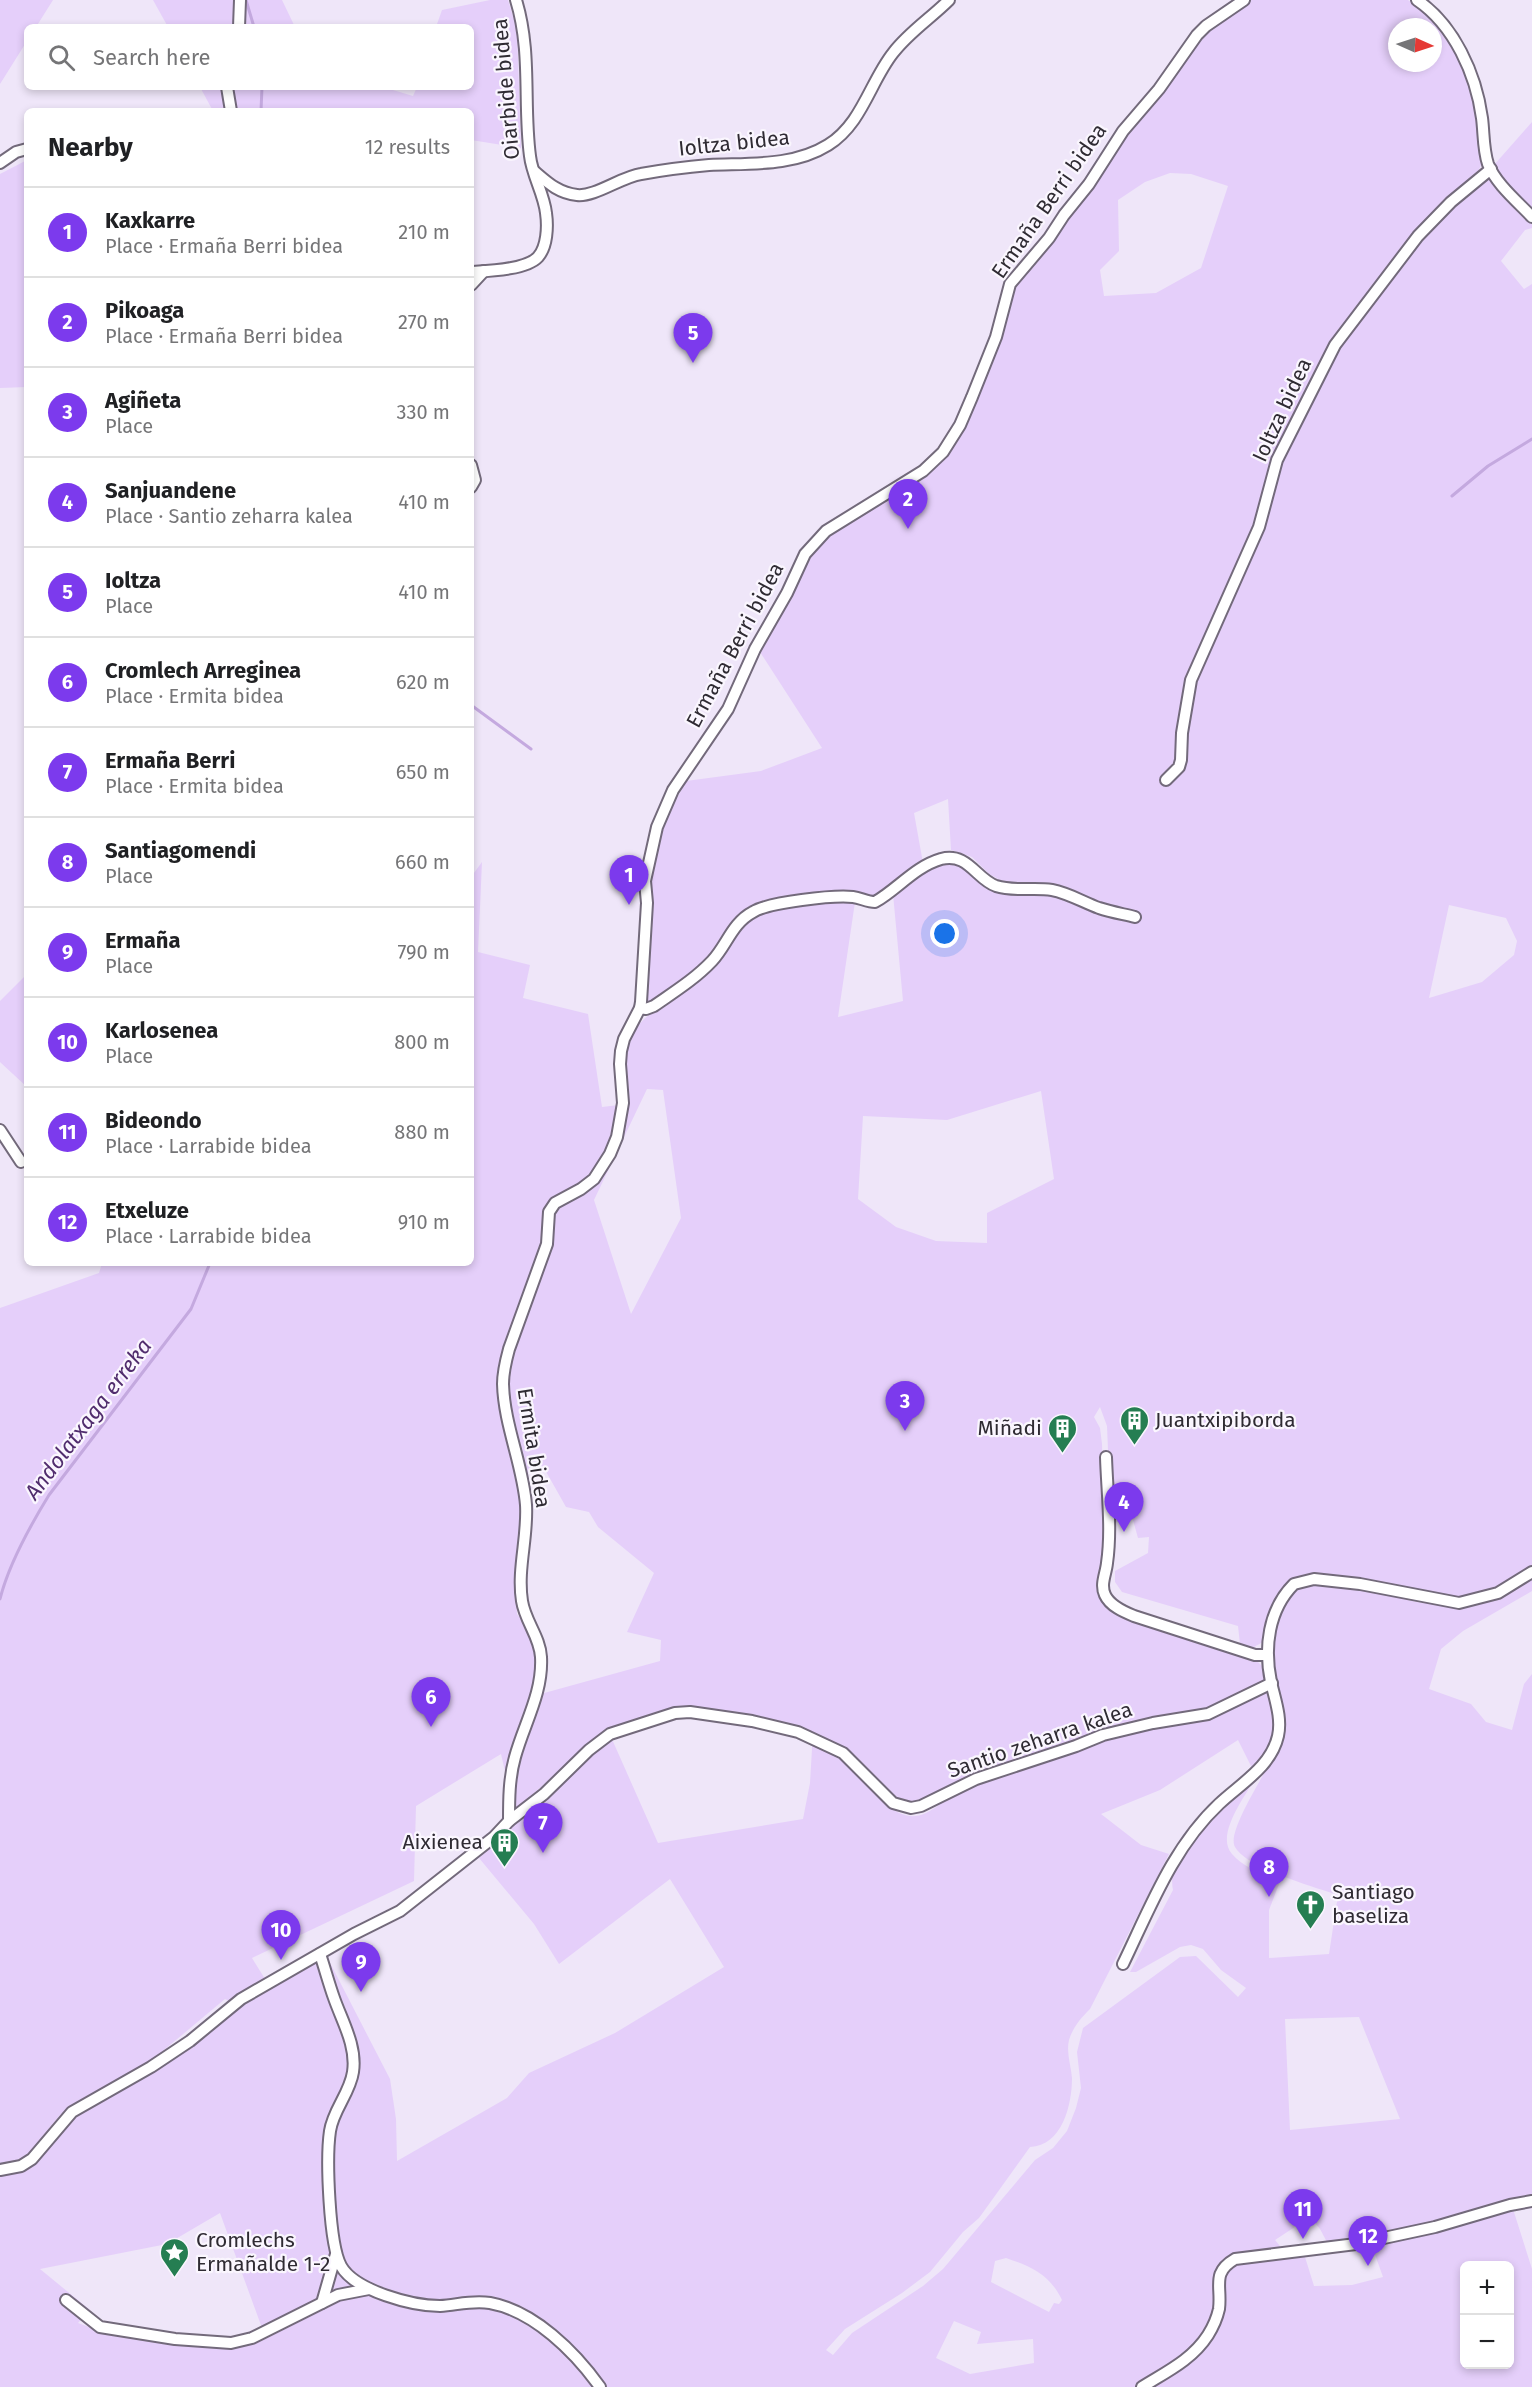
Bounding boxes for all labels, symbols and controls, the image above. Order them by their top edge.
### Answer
street label: Oiarbide bidea [487,17,525,161]
north arrow [1388,18,1442,72]
search box [24,24,474,90]
icon: search [45,41,78,74]
text: Search here [93,44,211,71]
street label: Ermaña Berri bidea [986,118,1112,284]
street label: Ioltza bidea [677,124,791,162]
text: Nearby [48,132,133,163]
text: 12 results [365,135,450,159]
text: Kaxkarre [105,207,195,234]
text: 1 [63,220,72,244]
text: 210 m [398,220,450,244]
text: Place · Ermaña Berri bidea [105,234,343,258]
text: Pikoaga [105,297,184,324]
text: 2 [62,310,73,334]
text: 270 m [398,310,450,334]
pin: 5 [674,314,712,363]
text: Place · Ermaña Berri bidea [105,324,343,348]
street label: Ioltza bidea [1247,354,1317,466]
text: Agiñeta [105,387,181,414]
text: 3 [62,400,73,424]
text: 330 m [396,400,450,424]
text: Place [105,414,153,438]
text: Sanjuandene [105,477,236,504]
pin: 2 [888,480,928,529]
text: 4 [62,490,73,514]
text: 410 m [398,490,450,514]
text: Place · Santio zeharra kalea [105,504,353,528]
street label: Ermaña Berri bidea [680,558,790,732]
text: Ioltza [105,567,161,594]
text: 5 [62,580,73,604]
text: 410 m [398,580,450,604]
text: Place [105,594,153,618]
text: Cromlech Arreginea [105,657,301,684]
text: 6 [62,670,73,694]
text: 620 m [396,670,450,694]
text: Place · Ermita bidea [105,684,284,708]
text: Ermaña Berri [105,747,235,774]
text: 7 [63,760,72,784]
text: 650 m [396,760,450,784]
text: Place · Ermita bidea [105,774,284,798]
text: Santiagomendi [105,837,256,864]
text: 8 [62,850,73,874]
text: 660 m [395,850,450,874]
pin: 1 [610,856,648,905]
text: Place [105,864,153,888]
your location [930,919,959,948]
text: Ermaña [105,927,181,954]
text: 9 [62,940,73,964]
text: 790 m [397,940,450,964]
text: Place [105,954,153,978]
text: Karlosenea [105,1017,218,1044]
text: 10 [57,1030,78,1054]
text: 800 m [394,1030,450,1054]
text: Place [105,1044,153,1068]
text: Bideondo [105,1107,202,1134]
text: 11 [58,1120,77,1144]
text: 880 m [394,1120,450,1144]
text: Place · Larrabide bidea [105,1134,312,1158]
text: Etxeluze [105,1197,189,1224]
text: 12 [58,1210,77,1234]
text: 910 m [398,1210,450,1234]
text: Place · Larrabide bidea [105,1224,312,1248]
water label: Andolatxaga erreka [18,1333,157,1506]
pin: 3 [886,1382,924,1431]
street label: Ermita bidea [512,1386,556,1510]
building icon: Juantxipiborda [1118,1404,1150,1446]
place label: Juantxipiborda [1155,1407,1296,1433]
building icon: Miñadi [1047,1412,1079,1454]
place label: Miñadi [978,1415,1042,1441]
pin: 4 [1104,1482,1144,1532]
pin: 6 [412,1678,450,1727]
street label: Santio zeharra kalea [944,1696,1136,1784]
pin: 7 [524,1804,562,1853]
building icon: Aixienea [488,1826,520,1868]
place label: Aixienea [403,1829,483,1855]
pin: 8 [1250,1848,1288,1897]
place label: Santiago baseliza [1332,1879,1415,1929]
church icon: Santiago baseliza [1295,1888,1327,1930]
pin: 10 [262,1910,300,1960]
pin: 9 [342,1942,380,1992]
pin: 11 [1284,2190,1322,2239]
pin: 12 [1348,2216,1388,2266]
place label: Cromlechs Ermañalde 1-2 [196,2227,330,2277]
place icon: Cromlechs Ermañalde 1-2 [159,2236,191,2278]
map controls [1460,2261,1514,2369]
button: + [1460,2261,1514,2315]
button: − [1460,2315,1514,2369]

